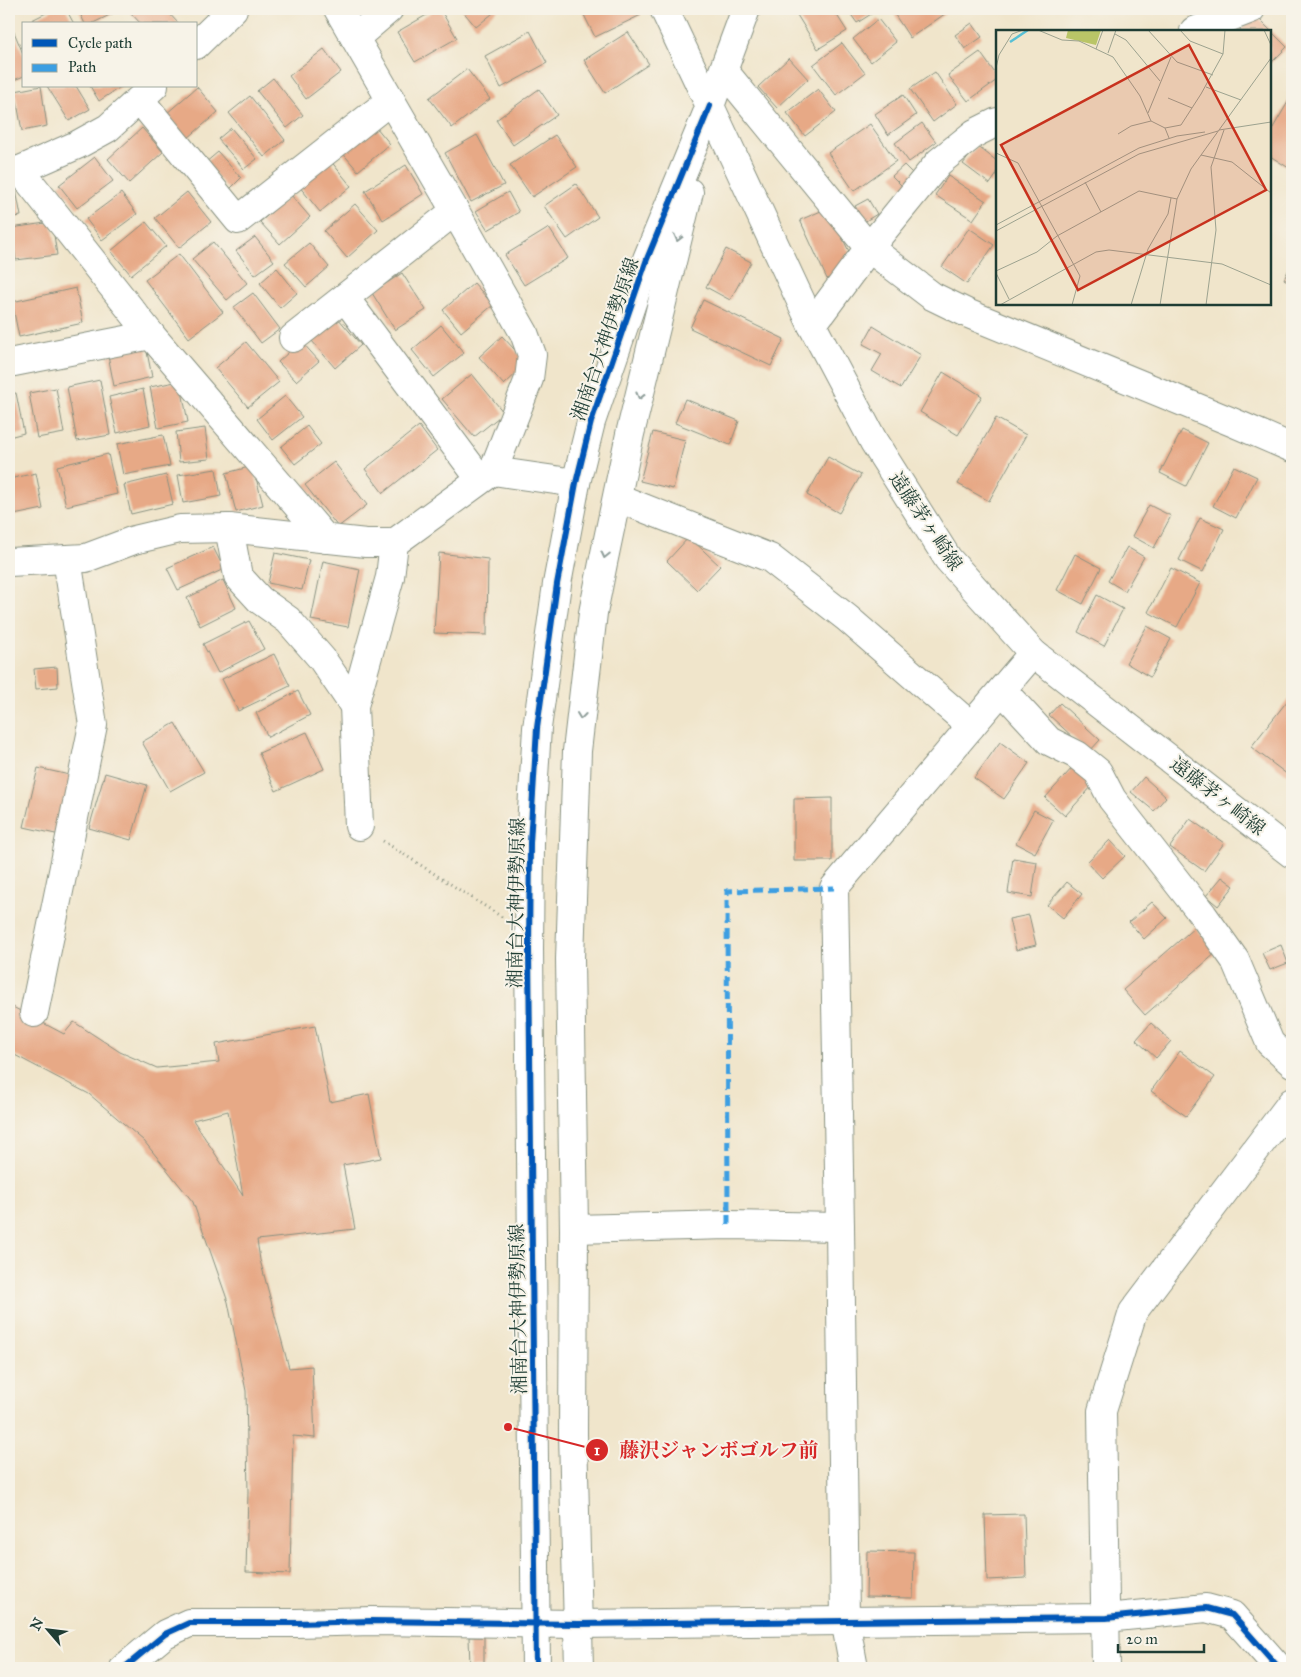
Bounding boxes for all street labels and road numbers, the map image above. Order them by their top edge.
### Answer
street label: 湘南台大神伊勢原線 [566,254,644,424]
street label: 遠藤茅ヶ崎線 [885,467,967,575]
street label: 遠藤茅ヶ崎線 [1166,752,1270,840]
street label: 湘南台大神伊勢原線 [503,817,529,989]
street label: 湘南台大神伊勢原線 [505,1223,531,1395]

